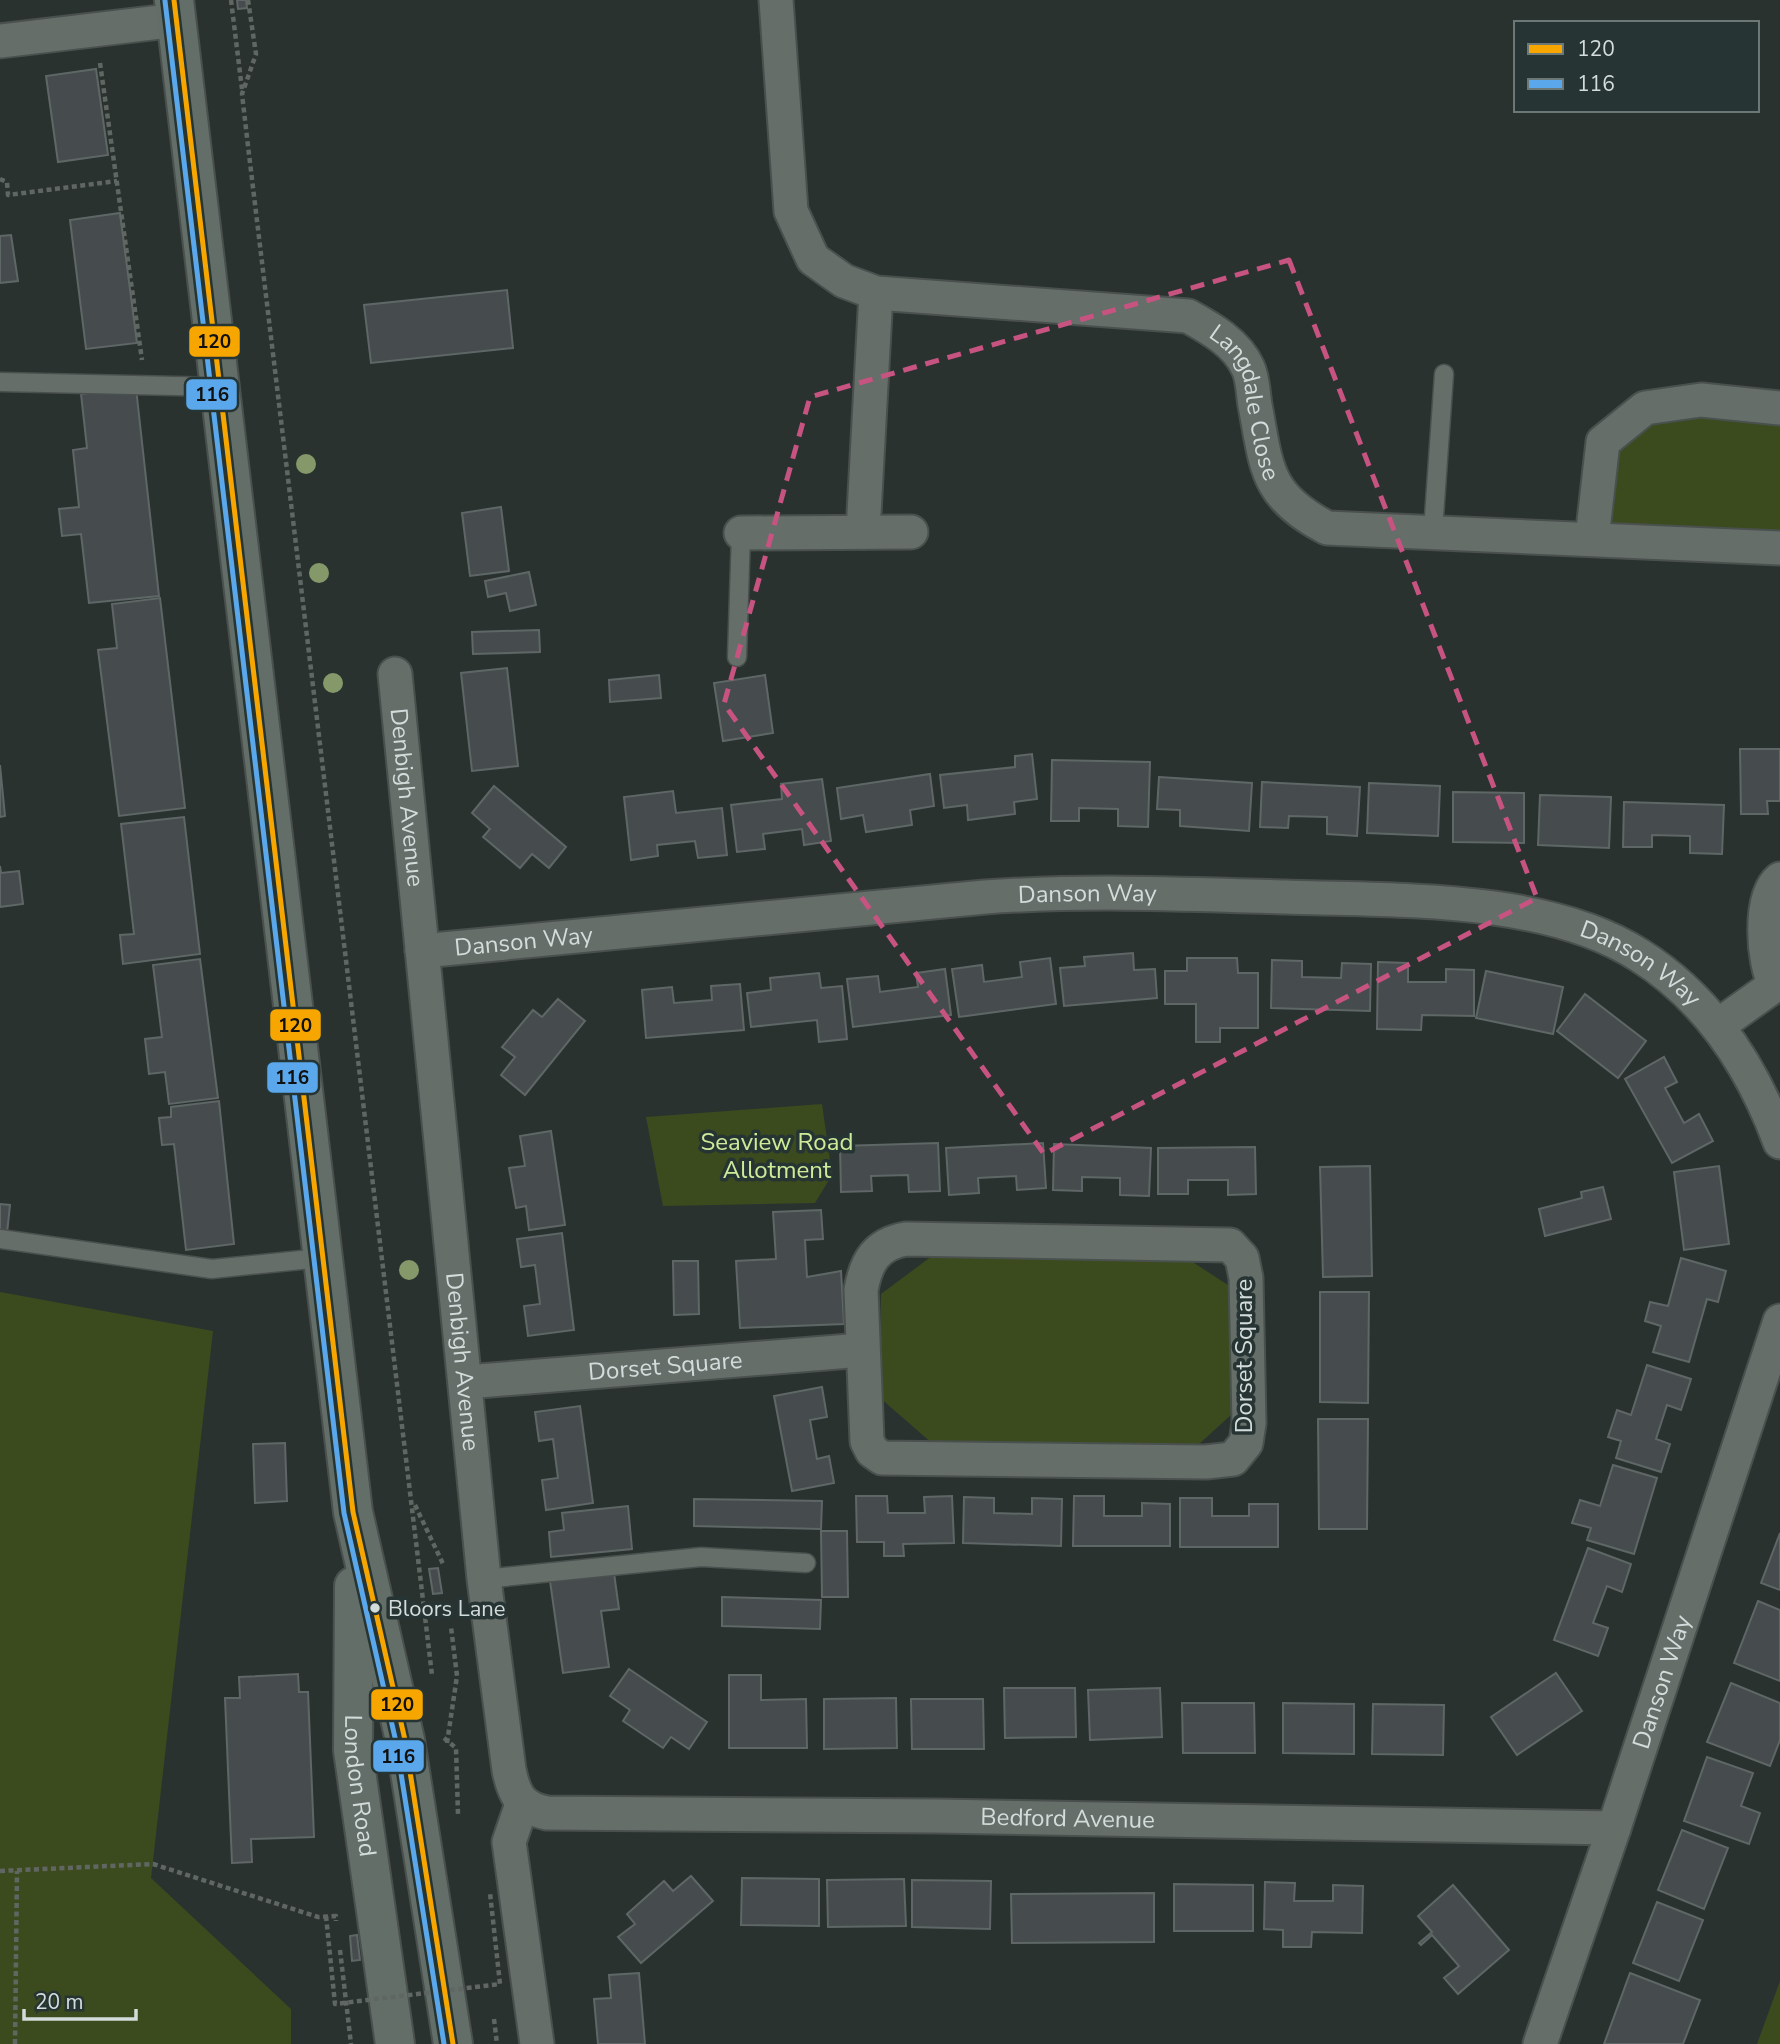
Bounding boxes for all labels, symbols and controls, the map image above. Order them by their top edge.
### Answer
legend [1514,21,1759,112]
text: 120 [1577,35,1615,63]
text: 116 [1577,70,1615,98]
street label: Langdale Close [1203,317,1287,485]
line badge: 120 [188,325,241,358]
text: 120 [197,329,231,355]
line badge: 116 [185,378,238,411]
text: 116 [195,382,229,408]
street label: Denbigh Avenue [382,707,432,888]
street label: Danson Way [1017,877,1158,911]
street label: Danson Way [1576,913,1709,1014]
street label: Danson Way [453,919,595,964]
line badge: 120 [269,1008,322,1042]
text: 120 [278,1013,312,1039]
line badge: 116 [266,1061,319,1094]
text: 116 [275,1065,309,1091]
park label: Seaview Road Allotment [701,1126,853,1186]
street label: Denbigh Avenue [438,1271,487,1453]
street label: Dorset Square [1228,1279,1260,1433]
street label: Dorset Square [587,1344,744,1388]
place label: Bloors Lane [388,1594,506,1624]
marker: Bloors Lane [368,1601,382,1615]
street label: Danson Way [1625,1610,1699,1753]
line badge: 120 [370,1688,424,1721]
text: 120 [380,1692,414,1718]
street label: London Road [337,1714,384,1859]
line badge: 116 [372,1739,425,1773]
text: 116 [381,1744,415,1770]
street label: Bedford Avenue [980,1801,1155,1836]
scale bar [24,1978,136,2022]
text: 20 m [35,1988,84,2016]

